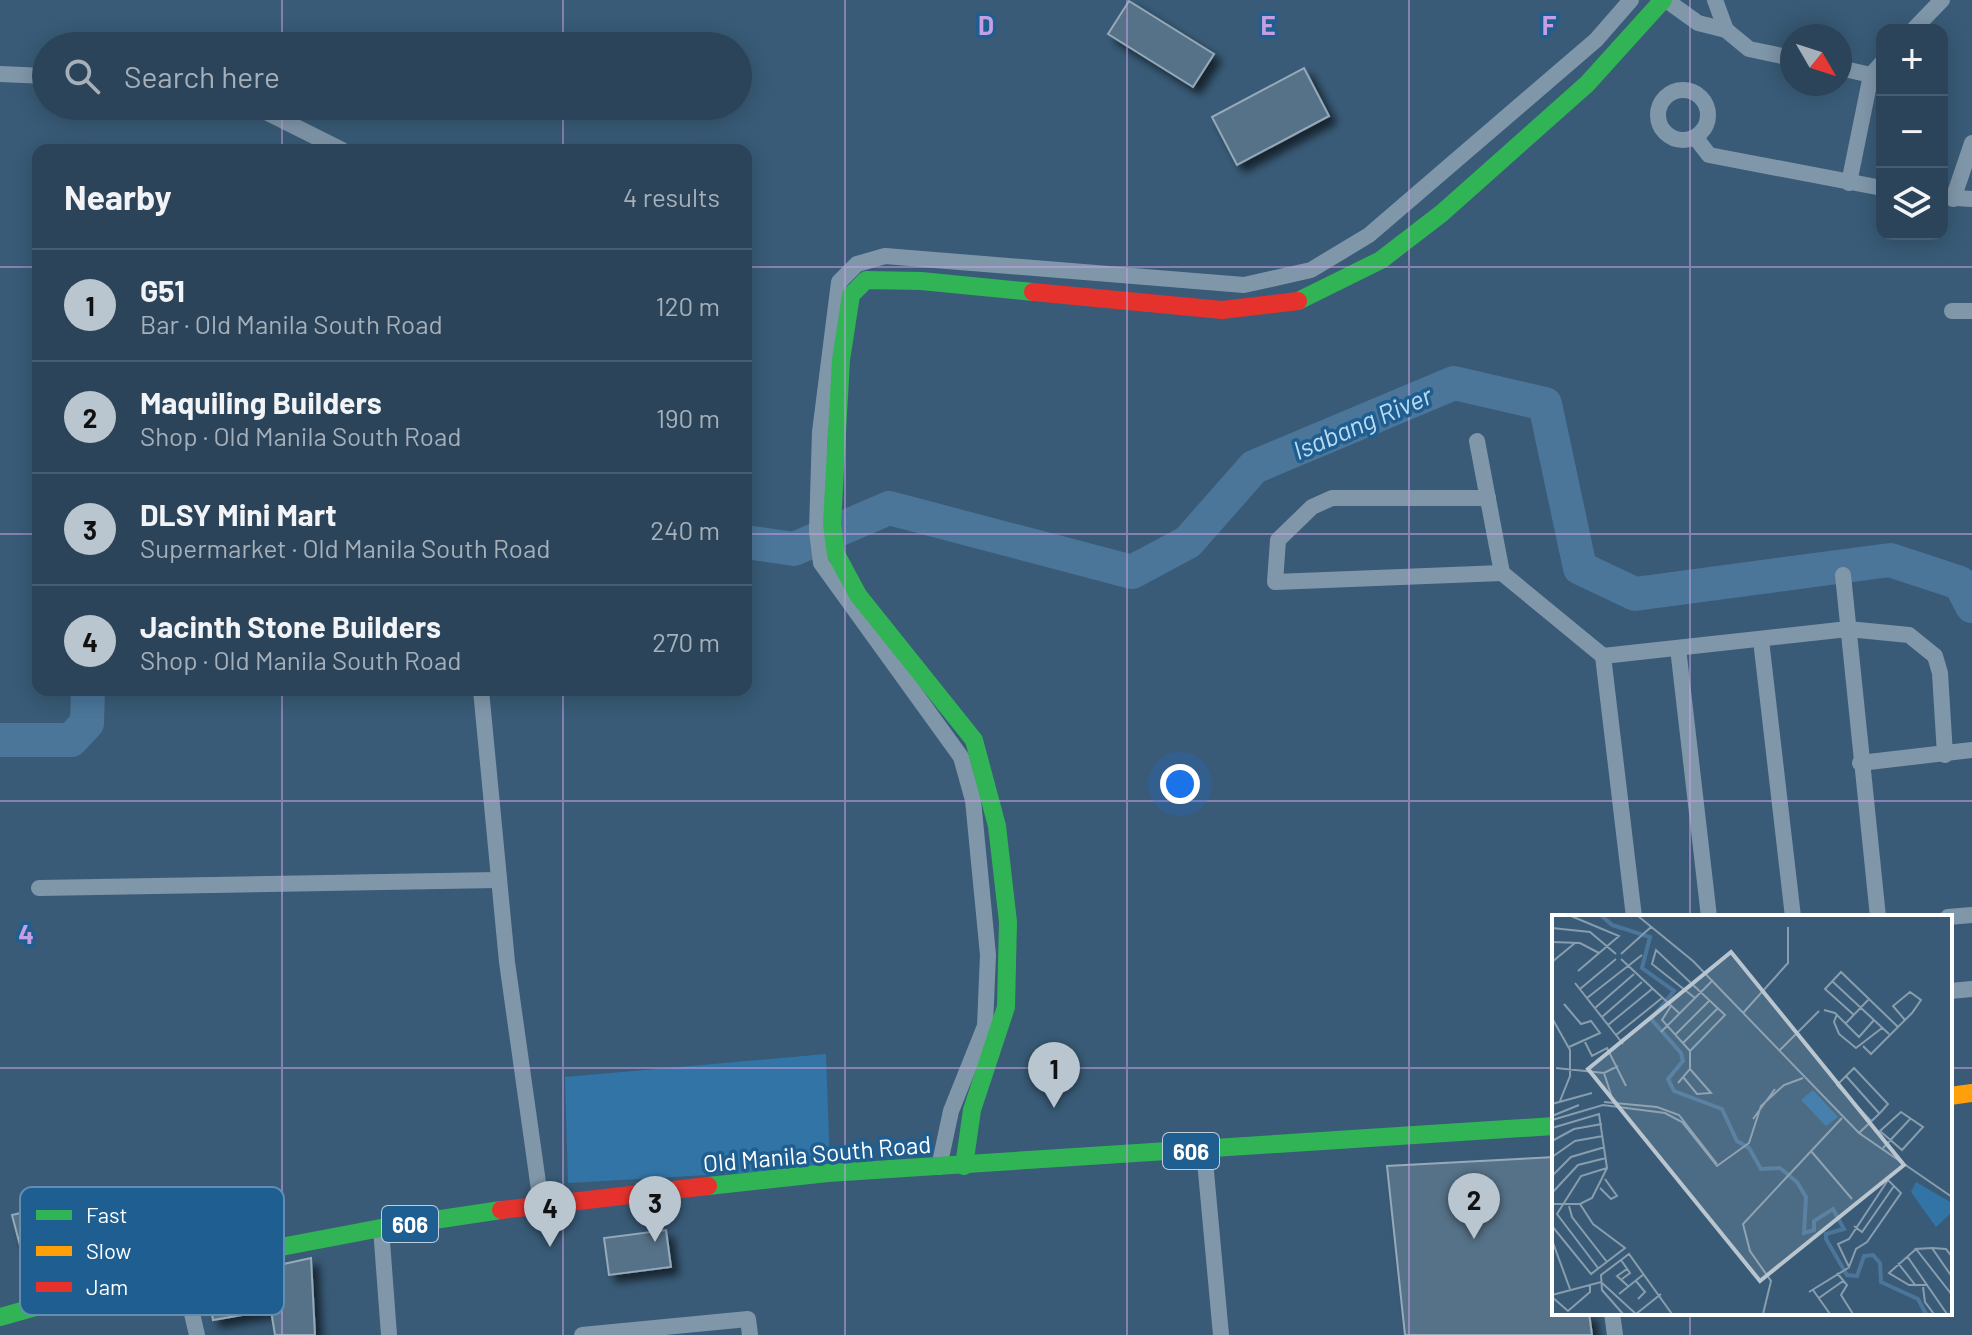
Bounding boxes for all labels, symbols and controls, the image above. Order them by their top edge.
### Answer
text: D [978,9,994,40]
text: E [1260,9,1276,40]
text: F [1542,9,1557,40]
north arrow [1780,24,1852,96]
map controls [1876,24,1948,240]
button: + [1876,24,1948,96]
search box [32,32,752,120]
icon: search [60,54,104,98]
text: Search here [124,58,280,94]
button: − [1876,96,1948,168]
button: layers [1876,168,1948,240]
text: Nearby [64,176,172,217]
text: 4 results [623,181,720,212]
text: G51 [140,272,185,308]
text: 1 [85,290,95,321]
text: 120 m [656,290,720,321]
text: Bar · Old Manila South Road [140,308,443,339]
water label: Isabang River [1288,378,1437,465]
text: Maquiling Builders [140,384,382,420]
text: 2 [83,402,97,433]
text: 190 m [656,402,720,433]
text: Shop · Old Manila South Road [140,420,461,451]
text: DLSY Mini Mart [140,496,337,532]
text: 3 [83,514,97,545]
text: 240 m [650,514,720,545]
text: Supermarket · Old Manila South Road [140,532,550,563]
text: Jacinth Stone Builders [140,608,441,644]
text: 4 [82,626,98,657]
text: 270 m [652,626,720,657]
text: Shop · Old Manila South Road [140,644,461,675]
your location [1160,764,1200,804]
inset map [1552,915,1952,1315]
text: 4 [18,918,34,949]
pin: 1 [1028,1042,1080,1108]
street label: Old Manila South Road [702,1129,932,1177]
road number: 606 [1163,1133,1219,1169]
pin: 2 [1448,1173,1500,1239]
pin: 3 [629,1176,681,1242]
pin: 4 [524,1181,576,1247]
legend [20,1187,284,1315]
text: Fast [86,1201,128,1227]
road number: 606 [382,1206,438,1242]
text: Slow [86,1237,131,1263]
text: Jam [86,1273,128,1299]

